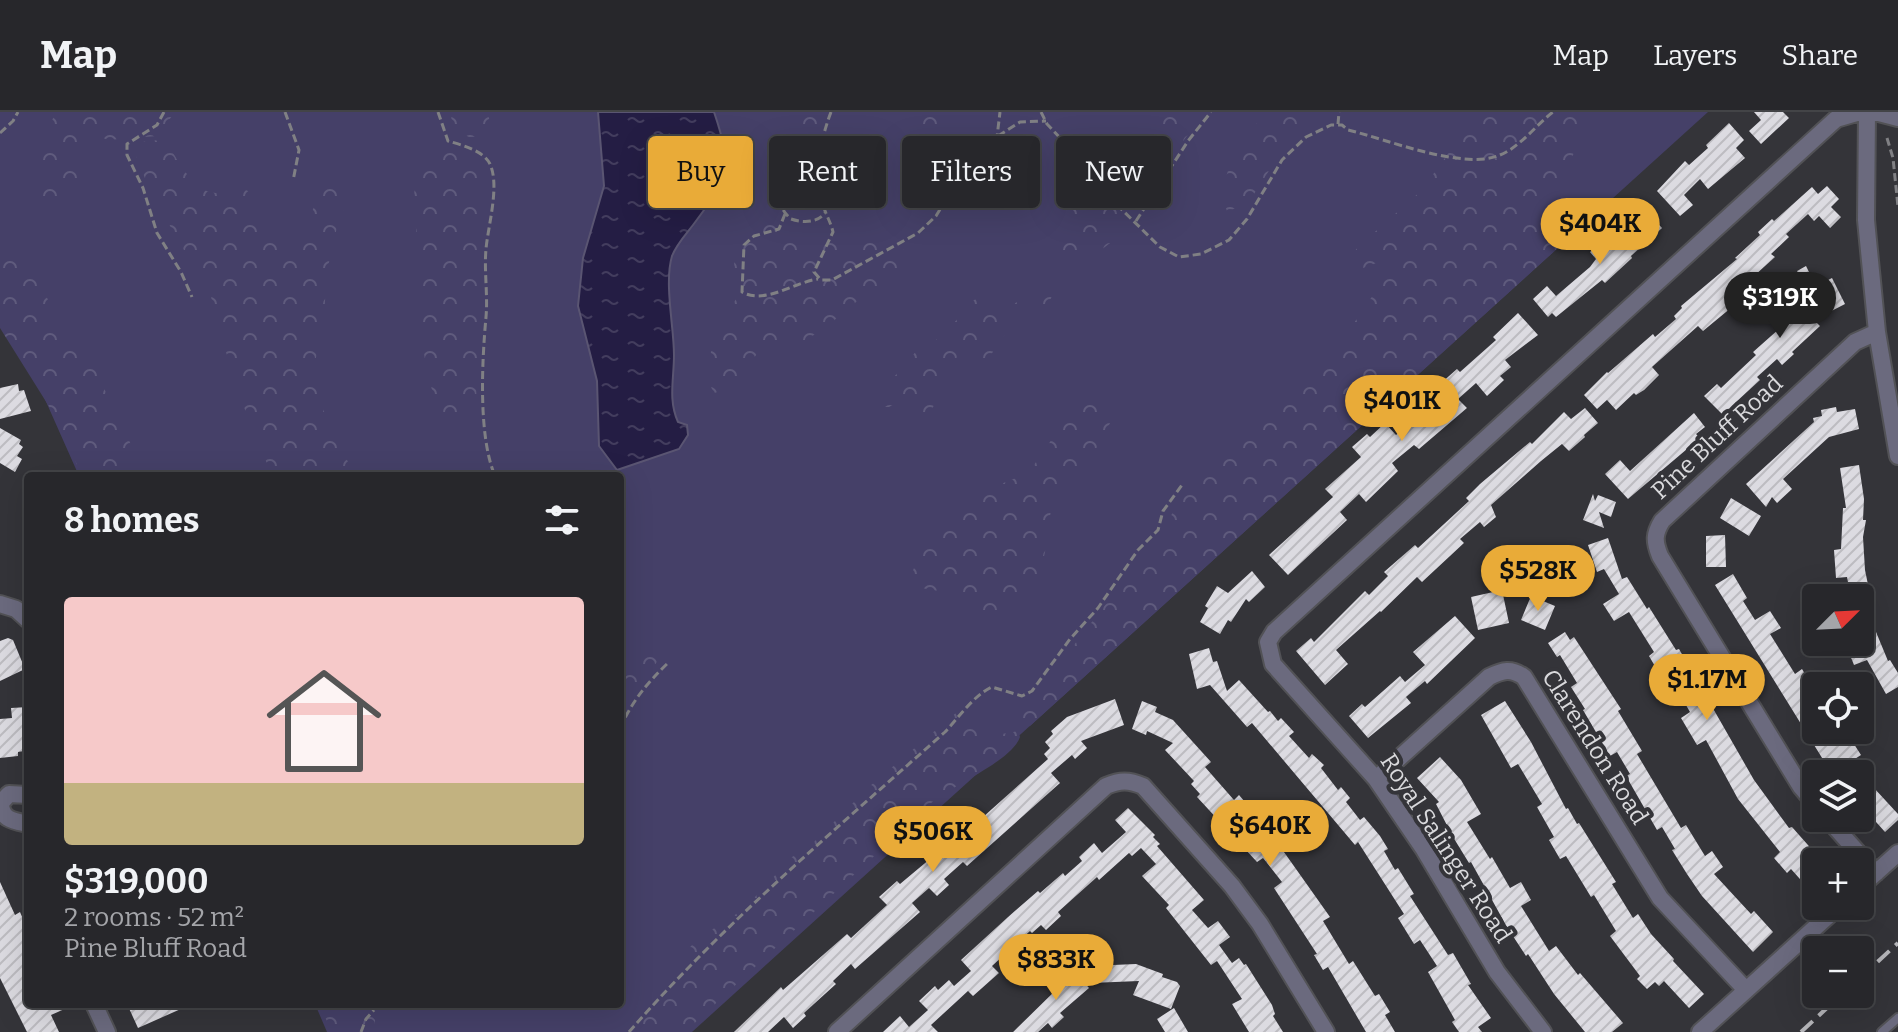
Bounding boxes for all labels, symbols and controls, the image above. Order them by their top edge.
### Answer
text: Map [40,32,117,78]
text: Map [1552,39,1609,72]
text: Layers [1653,39,1737,72]
text: Share [1781,39,1858,72]
chip: Buy [648,136,753,208]
chip: Rent [769,136,886,208]
chip: Filters [902,136,1040,208]
chip: New [1056,136,1171,208]
pin: $404K [1544,198,1656,266]
text: $404K [1559,208,1641,239]
pin: $319K [1724,272,1836,340]
text: $319K [1742,282,1818,313]
street label: Pine Bluff Road [1646,369,1788,505]
pin: $401K [1346,375,1458,443]
text: $401K [1363,385,1441,416]
icon: filters [540,498,584,542]
text: 8 homes [64,500,200,541]
pin: $528K [1482,545,1594,613]
text: $528K [1499,555,1577,586]
north arrow [1802,584,1874,656]
map controls [1802,584,1874,1008]
icon: home [252,649,396,793]
pin: $1.17M [1642,654,1772,722]
street label: Clarendon Road [1536,664,1654,830]
text: $1.17M [1667,664,1747,695]
button: locate [1802,672,1874,744]
street label: Royal Salinger Road [1374,748,1518,948]
button: layers [1802,760,1874,832]
pin: $640K [1214,800,1326,868]
pin: $506K [877,806,989,874]
text: $640K [1229,810,1311,841]
text: $506K [893,816,973,847]
button: + [1802,848,1874,920]
text: $319,000 [64,861,209,902]
text: 2 rooms · 52 m² [64,902,244,933]
text: Pine Bluff Road [64,933,247,964]
pin: $833K [1000,934,1112,1002]
button: − [1802,936,1874,1008]
text: $833K [1017,944,1095,975]

